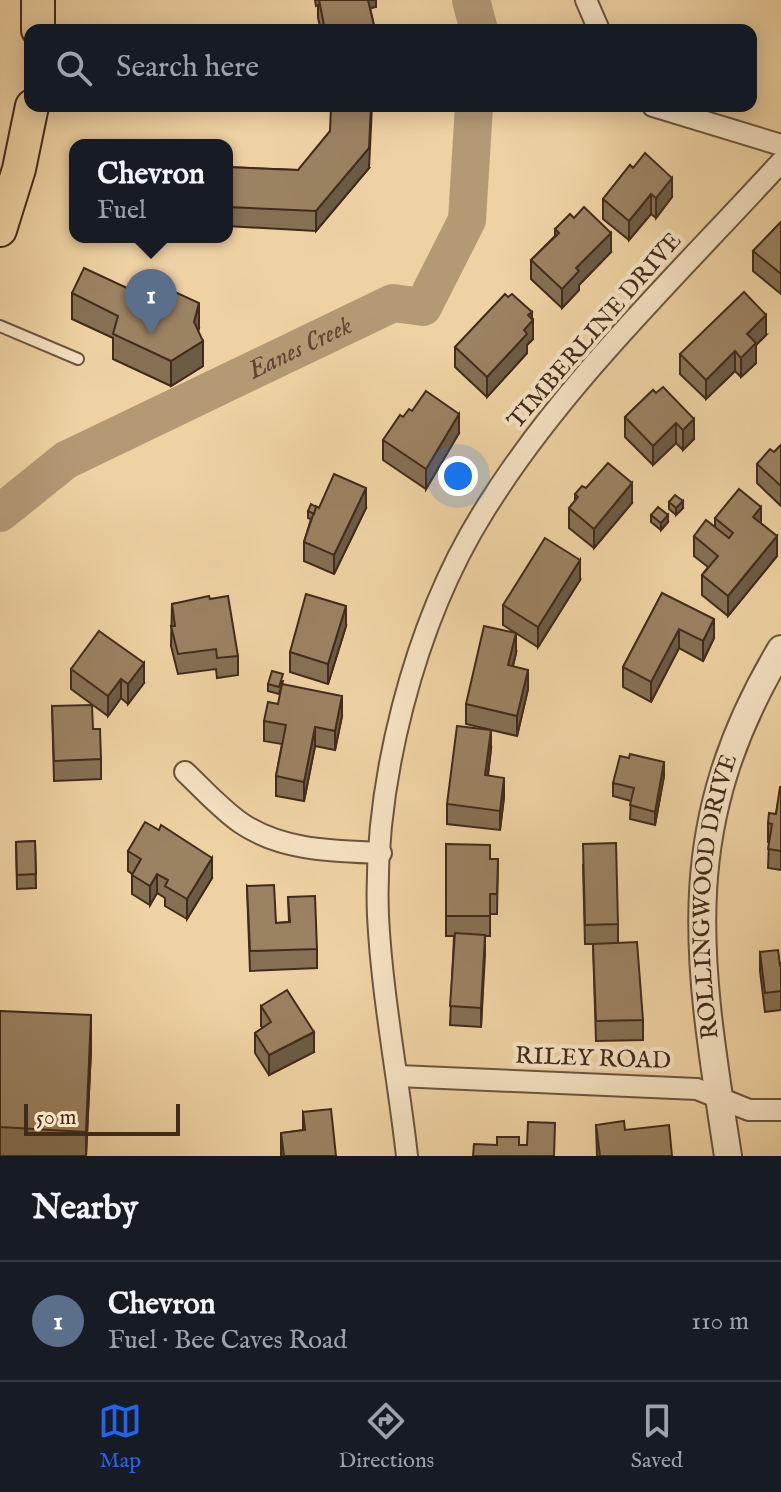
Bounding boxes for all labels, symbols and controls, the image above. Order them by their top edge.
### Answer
search box [24,24,757,112]
icon: search [52,46,96,90]
text: Search here [116,49,259,87]
popup [69,139,233,243]
text: Chevron [97,156,205,194]
text: Fuel [97,194,146,227]
street label: TIMBERLINE DRIVE [501,226,689,436]
pin: 1 [125,269,177,335]
water label: Eanes Creek [241,308,358,387]
your location [438,456,478,496]
street label: ROLLINGWOOD DRIVE [687,750,745,1041]
street label: RILEY ROAD [514,1041,672,1077]
scale bar [24,1100,180,1136]
text: 50 m [36,1104,77,1132]
text: Nearby [32,1187,138,1230]
text: Chevron [108,1286,216,1324]
text: 1 [53,1305,63,1338]
text: 110 m [691,1305,749,1338]
text: Fuel · Bee Caves Road [108,1324,347,1357]
tab: Map [98,1399,142,1475]
tab: Directions [339,1399,434,1475]
tab: Saved [631,1399,683,1475]

